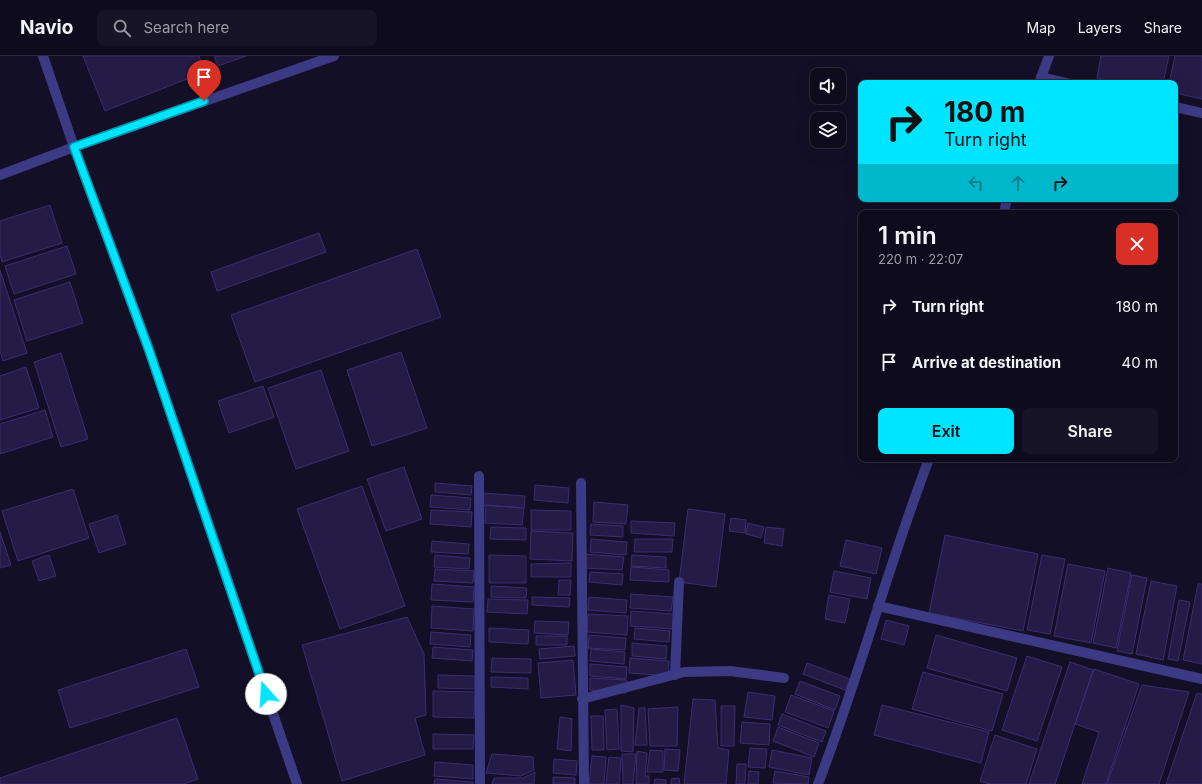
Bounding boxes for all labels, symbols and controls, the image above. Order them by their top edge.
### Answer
search box [97,10,377,46]
text: Navio [20,16,73,39]
icon: search [111,17,133,39]
text: Search here [143,18,229,37]
text: Map [1027,19,1056,36]
text: Layers [1078,19,1122,36]
text: Share [1144,19,1182,36]
pin [187,60,221,101]
icon: arrive [193,66,215,88]
map controls [810,68,846,148]
button: sound [810,68,846,104]
text: 180 m [944,95,1025,129]
icon: right [878,96,930,148]
button: layers [810,112,846,148]
text: Turn right [944,129,1027,150]
icon: left [965,172,987,194]
icon: ahead [1007,172,1029,194]
icon: right [1049,172,1071,194]
text: 1 min [878,221,937,250]
button: close [1116,223,1158,265]
text: 220 m · 22:07 [878,251,963,267]
icon: right [878,295,900,317]
text: Turn right [912,297,984,316]
text: 180 m [1116,297,1158,316]
icon: arrive [878,351,900,373]
text: Arrive at destination [912,353,1061,372]
text: 40 m [1121,353,1158,372]
button: Exit [878,408,1014,454]
button: Share [1022,408,1158,454]
position arrow [245,673,287,715]

